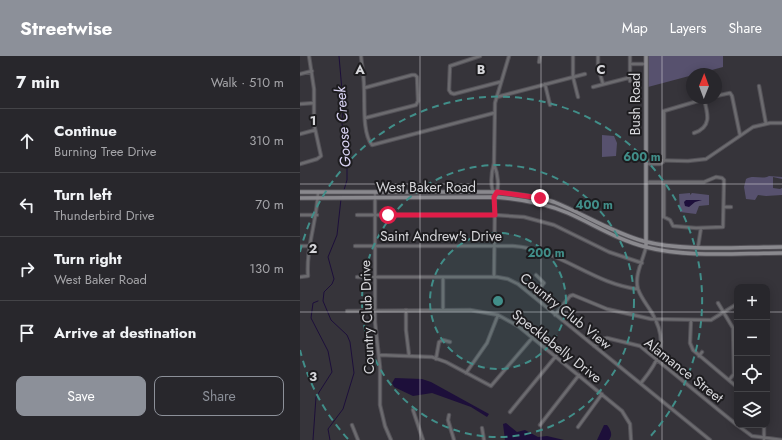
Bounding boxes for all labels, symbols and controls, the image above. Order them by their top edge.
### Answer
text: Streetwise [20,15,113,42]
text: Map [622,18,648,38]
text: Layers [670,18,706,38]
text: Share [728,18,762,38]
text: A [354,60,365,79]
text: B [477,60,486,79]
text: C [596,60,606,79]
north arrow [686,68,722,104]
text: 7 min [16,70,60,94]
text: Walk · 510 m [211,73,284,92]
street label: Bush Road [625,73,645,135]
water label: Goose Creek [329,85,357,168]
text: 1 [310,111,316,130]
text: Continue [54,120,117,142]
icon: ahead [16,130,38,152]
text: 310 m [249,131,284,150]
text: Burning Tree Drive [54,142,156,161]
text: 600 m [623,148,661,166]
street label: West Baker Road [376,177,476,197]
text: Turn left [54,184,112,206]
route end [531,189,549,207]
icon: left [16,194,38,216]
text: 70 m [255,195,284,214]
text: 400 m [575,196,613,214]
text: Thunderbird Drive [54,206,155,225]
route start [379,206,397,224]
street label: Saint Andrew's Drive [380,226,502,246]
text: 2 [309,239,317,258]
text: 200 m [527,244,565,262]
text: Turn right [54,248,122,270]
icon: right [16,258,38,280]
text: 130 m [249,259,284,278]
street label: Country Club Drive [355,260,379,374]
street label: Country Club View [516,268,616,355]
text: West Baker Road [54,270,147,289]
map controls [734,284,770,428]
button: + [734,284,770,320]
centre of rings [491,294,505,308]
street label: Specklebelly Drive [508,304,606,388]
button: − [734,320,770,356]
icon: arrive [16,322,38,344]
text: Arrive at destination [54,322,196,344]
street label: Alamance Street [640,333,728,408]
button: locate [734,356,770,392]
text: 3 [309,367,317,386]
button: Save [16,376,146,416]
button: Share [154,376,284,416]
button: layers [734,392,770,428]

